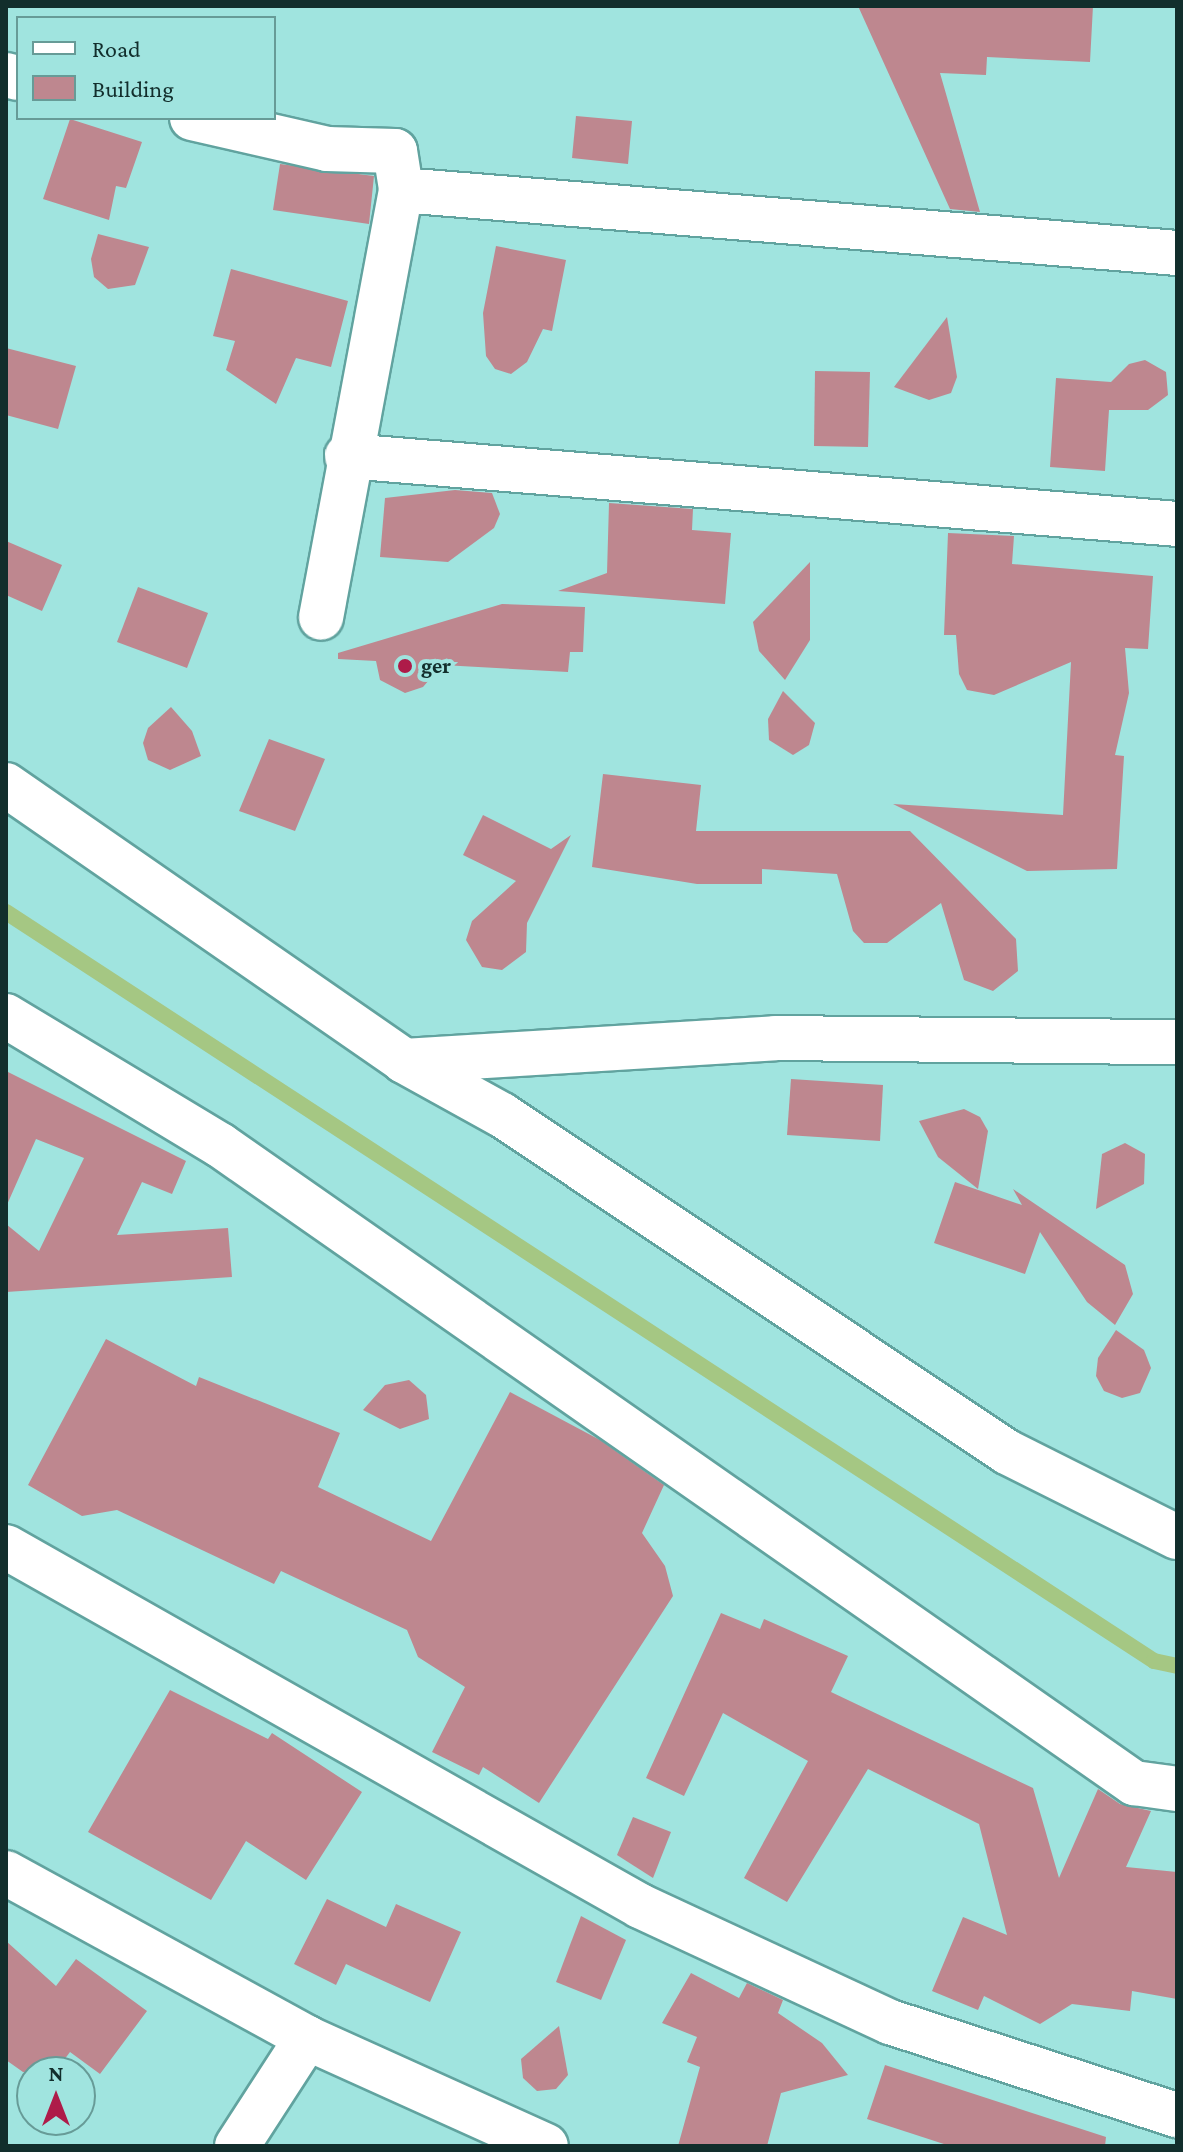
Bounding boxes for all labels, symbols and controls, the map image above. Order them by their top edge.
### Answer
legend [16,16,276,120]
text: Road [92,35,141,62]
text: Building [92,75,174,102]
place label: ger [421,653,451,679]
marker: ger [396,657,414,675]
north arrow [16,2056,96,2136]
text: N [49,2061,64,2086]

